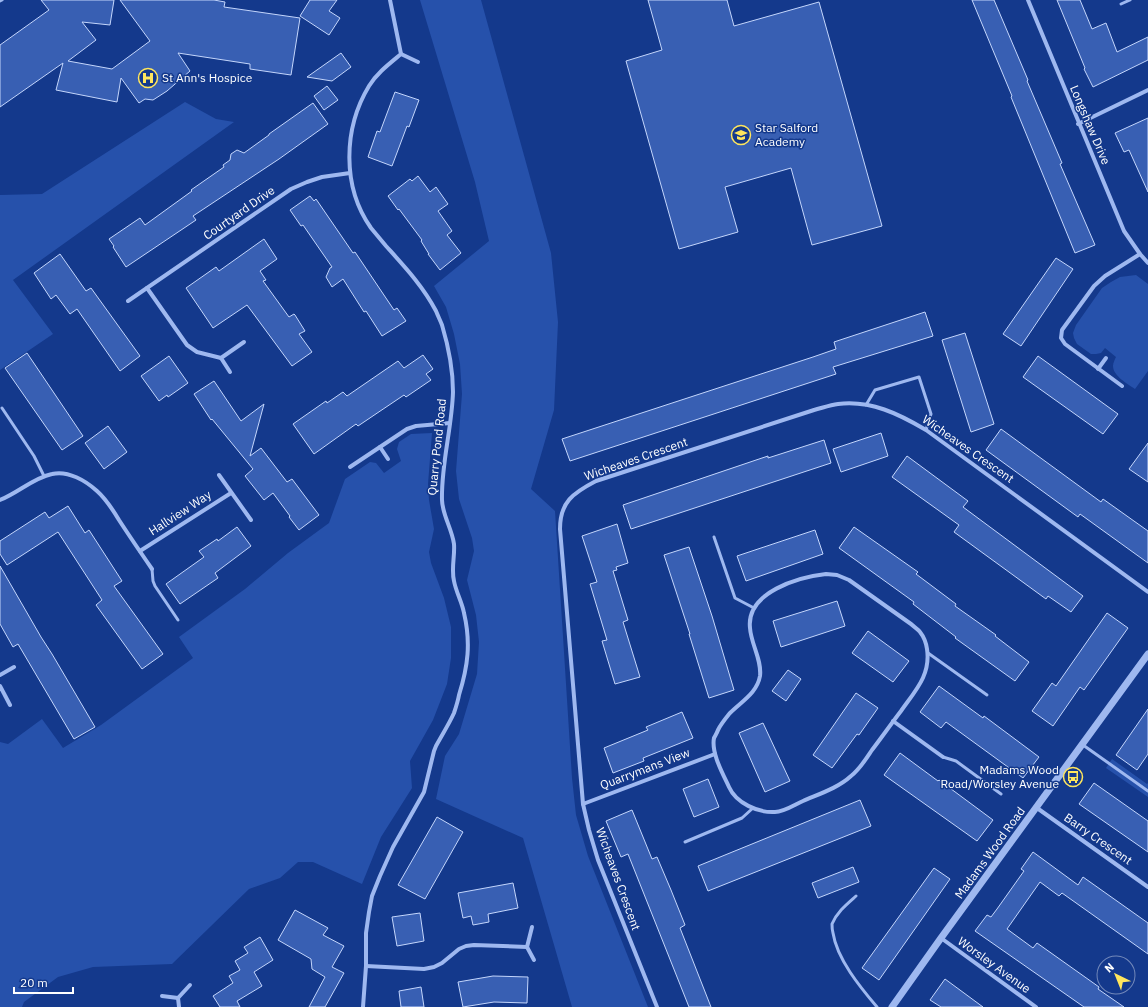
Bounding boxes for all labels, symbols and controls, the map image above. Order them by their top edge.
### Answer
hospital icon: St Ann's Hospice [137,67,159,89]
place label: St Ann's Hospice [162,70,253,85]
street label: Longshaw Drive [1067,83,1114,167]
place label: Star Salford Academy [755,120,818,149]
school or university icon: Star Salford Academy [730,124,752,146]
street label: Courtyard Drive [200,182,278,243]
street label: Quarry Pond Road [424,398,449,496]
street label: Wicheaves Crescent [920,411,1017,486]
street label: Wicheaves Crescent [582,434,689,483]
street label: Hallview Way [146,487,214,538]
street label: Quarrymans View [598,744,692,793]
place label: Madams Wood Road/Worsley Avenue [940,762,1059,791]
bus stop icon: Madams Wood Road/Worsley Avenue [1062,766,1084,788]
street label: Madams Wood Road [951,804,1028,902]
street label: Barry Crescent [1061,810,1135,868]
street label: Wicheaves Crescent [593,825,644,932]
street label: Worsley Avenue [955,933,1034,996]
north arrow [1096,955,1136,995]
text: N [1101,960,1117,976]
scale bar [14,969,73,995]
text: 20 m [20,975,48,990]

